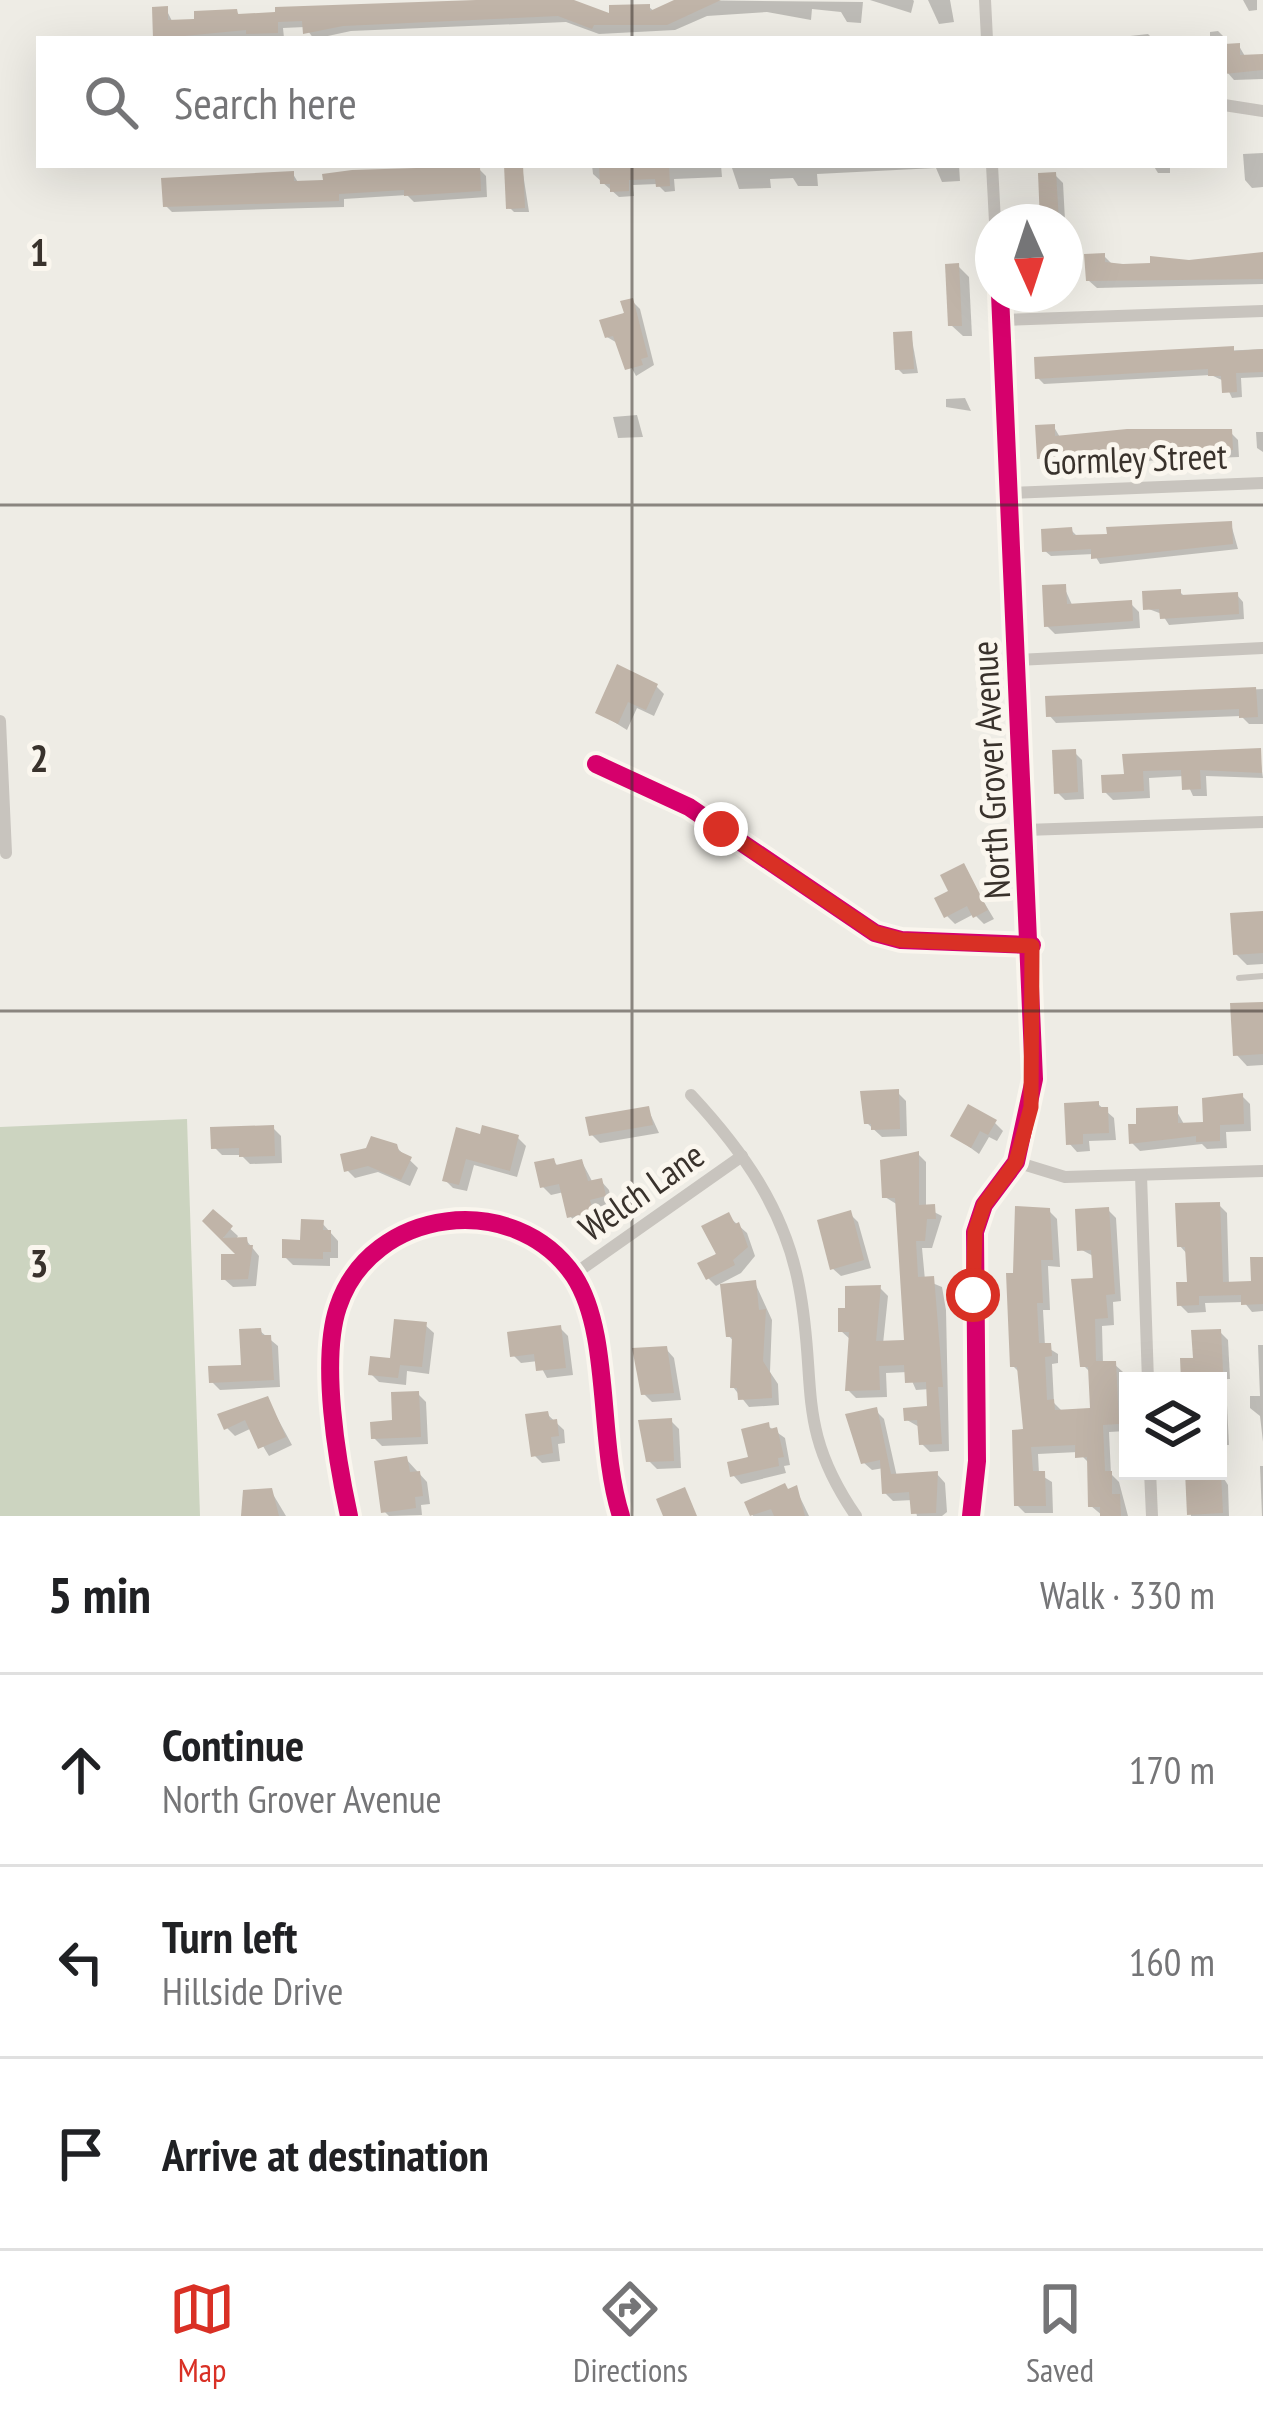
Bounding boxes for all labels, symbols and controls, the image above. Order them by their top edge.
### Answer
search box [36,36,1227,168]
icon: search [78,69,144,135]
text: Search here [174,73,357,131]
north arrow [975,204,1083,312]
text: 1 [30,226,48,277]
street label: Gormley Street [1042,431,1228,485]
street label: North Grover Avenue [960,640,1020,900]
text: 2 [30,732,48,783]
route end [694,802,748,856]
street label: Welch Lane [569,1131,713,1251]
text: 3 [30,1237,48,1288]
route start [946,1268,1000,1322]
map controls [1119,1372,1227,1480]
button: layers [1119,1372,1227,1480]
text: 5 min [48,1561,151,1627]
text: Walk · 330 m [1040,1569,1215,1620]
text: Continue [162,1715,304,1773]
icon: ahead [48,1737,114,1803]
text: 170 m [1129,1744,1215,1795]
text: North Grover Avenue [162,1773,442,1824]
text: Turn left [162,1907,297,1965]
icon: left [48,1929,114,1995]
text: 160 m [1129,1936,1215,1987]
text: Hillside Drive [162,1965,343,2016]
icon: arrive [48,2121,114,2187]
text: Arrive at destination [162,2125,489,2183]
tab: Map [169,2276,235,2391]
tab: Directions [573,2276,688,2391]
tab: Saved [1026,2276,1094,2391]

